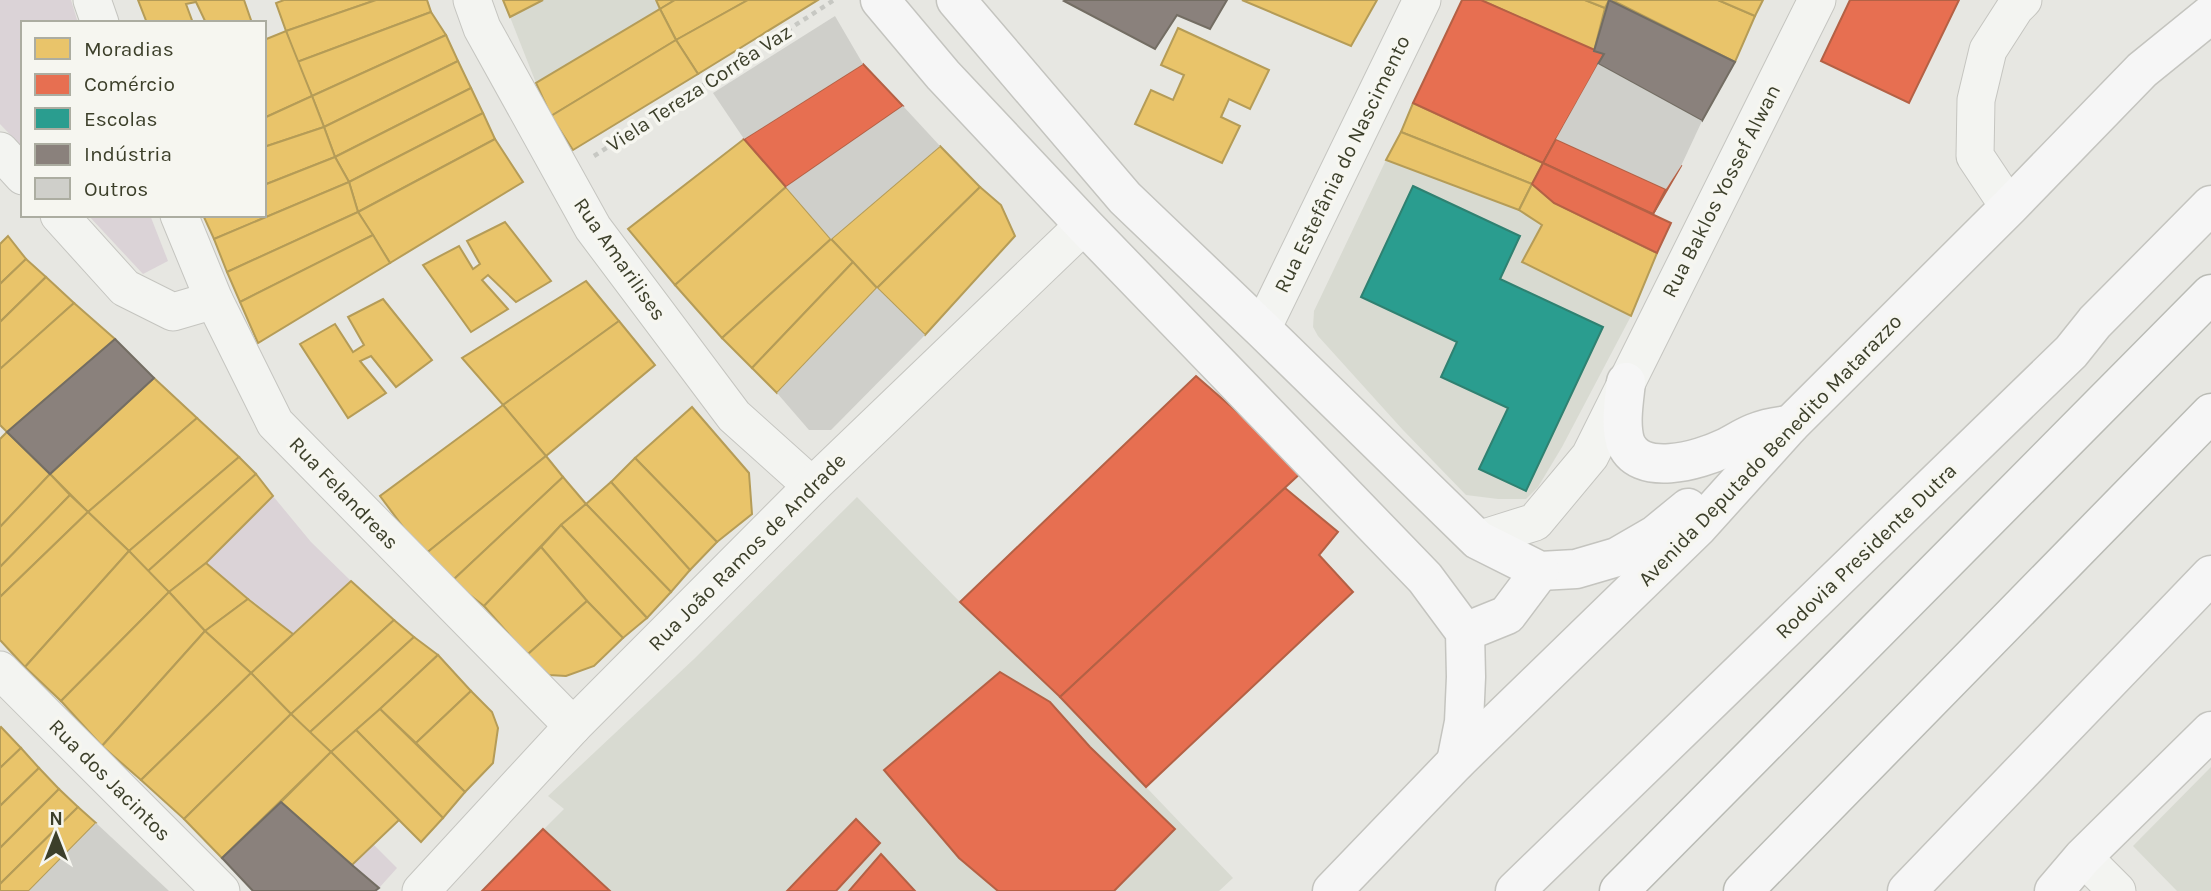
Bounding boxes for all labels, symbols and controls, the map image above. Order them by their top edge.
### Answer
street label: Viela Tereza Corrêa Vaz [602,19,796,157]
legend [21,21,266,217]
street label: Rua Estefânia do Nascimento [1269,31,1415,297]
text: Moradias [84,37,174,61]
text: Comércio [84,72,175,96]
street label: Rua Baklos Yossef Alwan [1657,80,1785,302]
text: Escolas [84,107,158,131]
text: Indústria [84,142,172,166]
text: Outros [84,177,148,201]
street label: Rua Amarilises [569,193,671,325]
street label: Avenida Deputado Benedito Matarazzo [1633,309,1907,591]
street label: Rua Felandreas [284,432,404,554]
street label: Rua João Ramos de Andrade [643,448,851,656]
street label: Rodovia Presidente Dutra [1771,458,1961,644]
street label: Rua dos Jacintos [44,714,176,846]
north arrow [21,800,91,870]
text: N [49,808,63,830]

